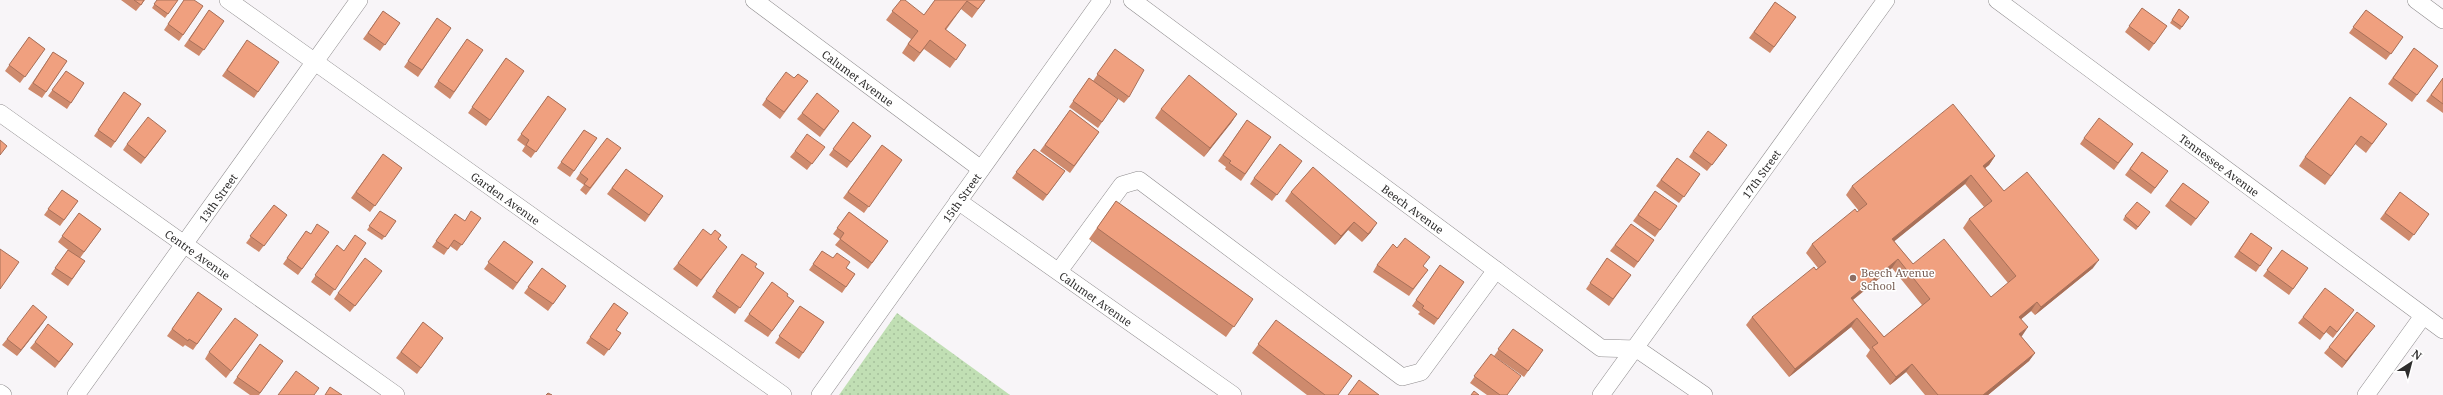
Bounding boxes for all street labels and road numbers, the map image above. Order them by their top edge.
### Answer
street label: Calumet Avenue [819,46,897,109]
street label: Tennessee Avenue [2177,130,2263,199]
street label: 17th Street [1738,146,1783,201]
street label: Garden Avenue [468,168,543,227]
street label: 13th Street [195,170,240,225]
street label: 15th Street [939,170,984,225]
street label: Beech Avenue [1379,181,1447,237]
street label: Centre Avenue [162,226,234,282]
street label: Calumet Avenue [1057,268,1136,329]

